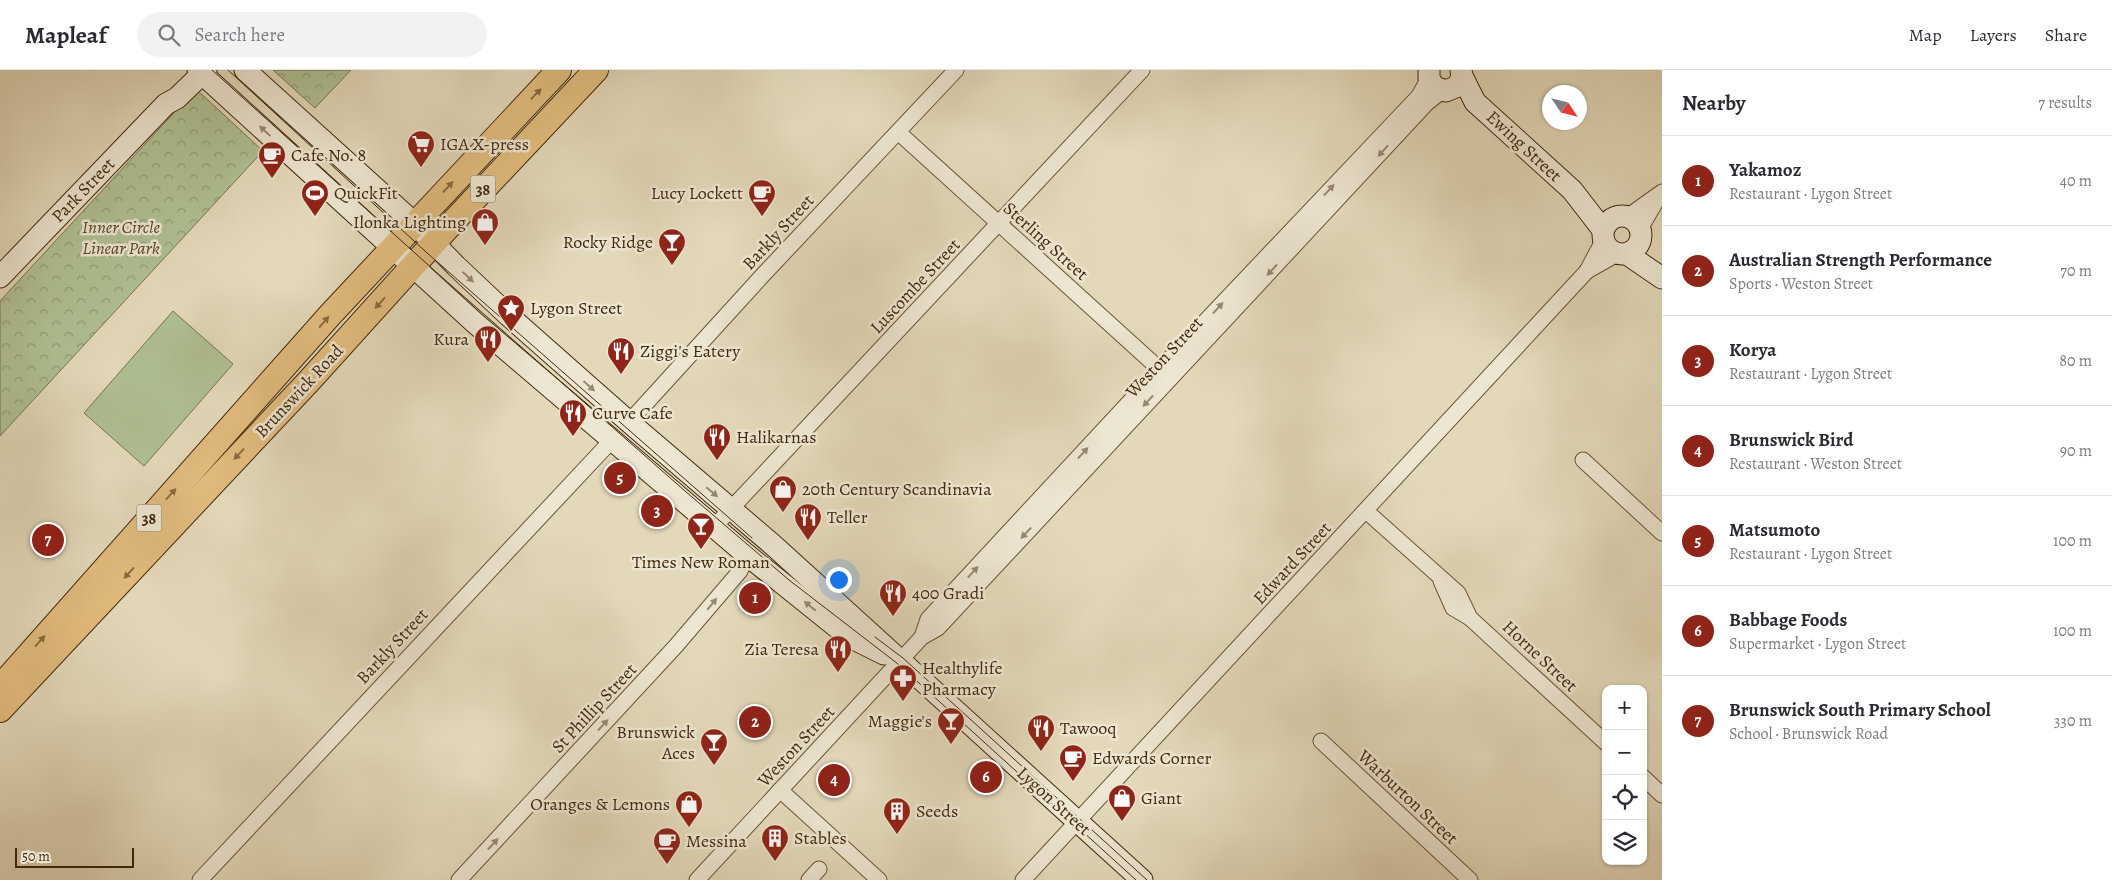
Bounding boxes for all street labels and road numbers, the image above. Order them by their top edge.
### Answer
street label: Ewing Street [1481,105,1567,187]
street label: Park Street [46,152,120,228]
road number: 38 [470,176,496,202]
street label: Barkly Street [737,189,819,275]
street label: Sterling Street [998,196,1094,286]
street label: Luscombe Street [864,233,966,339]
street label: Weston Street [1119,311,1208,404]
street label: Brunswick Road [249,339,349,443]
road number: 38 [136,504,162,532]
street label: Edward Street [1247,516,1337,610]
street label: Barkly Street [351,603,433,689]
street label: Horne Street [1497,615,1583,697]
street label: St Phillip Street [546,658,642,758]
street label: Weston Street [751,700,840,793]
street label: Warburton Street [1352,744,1463,850]
street label: Lygon Street [1012,761,1096,841]

